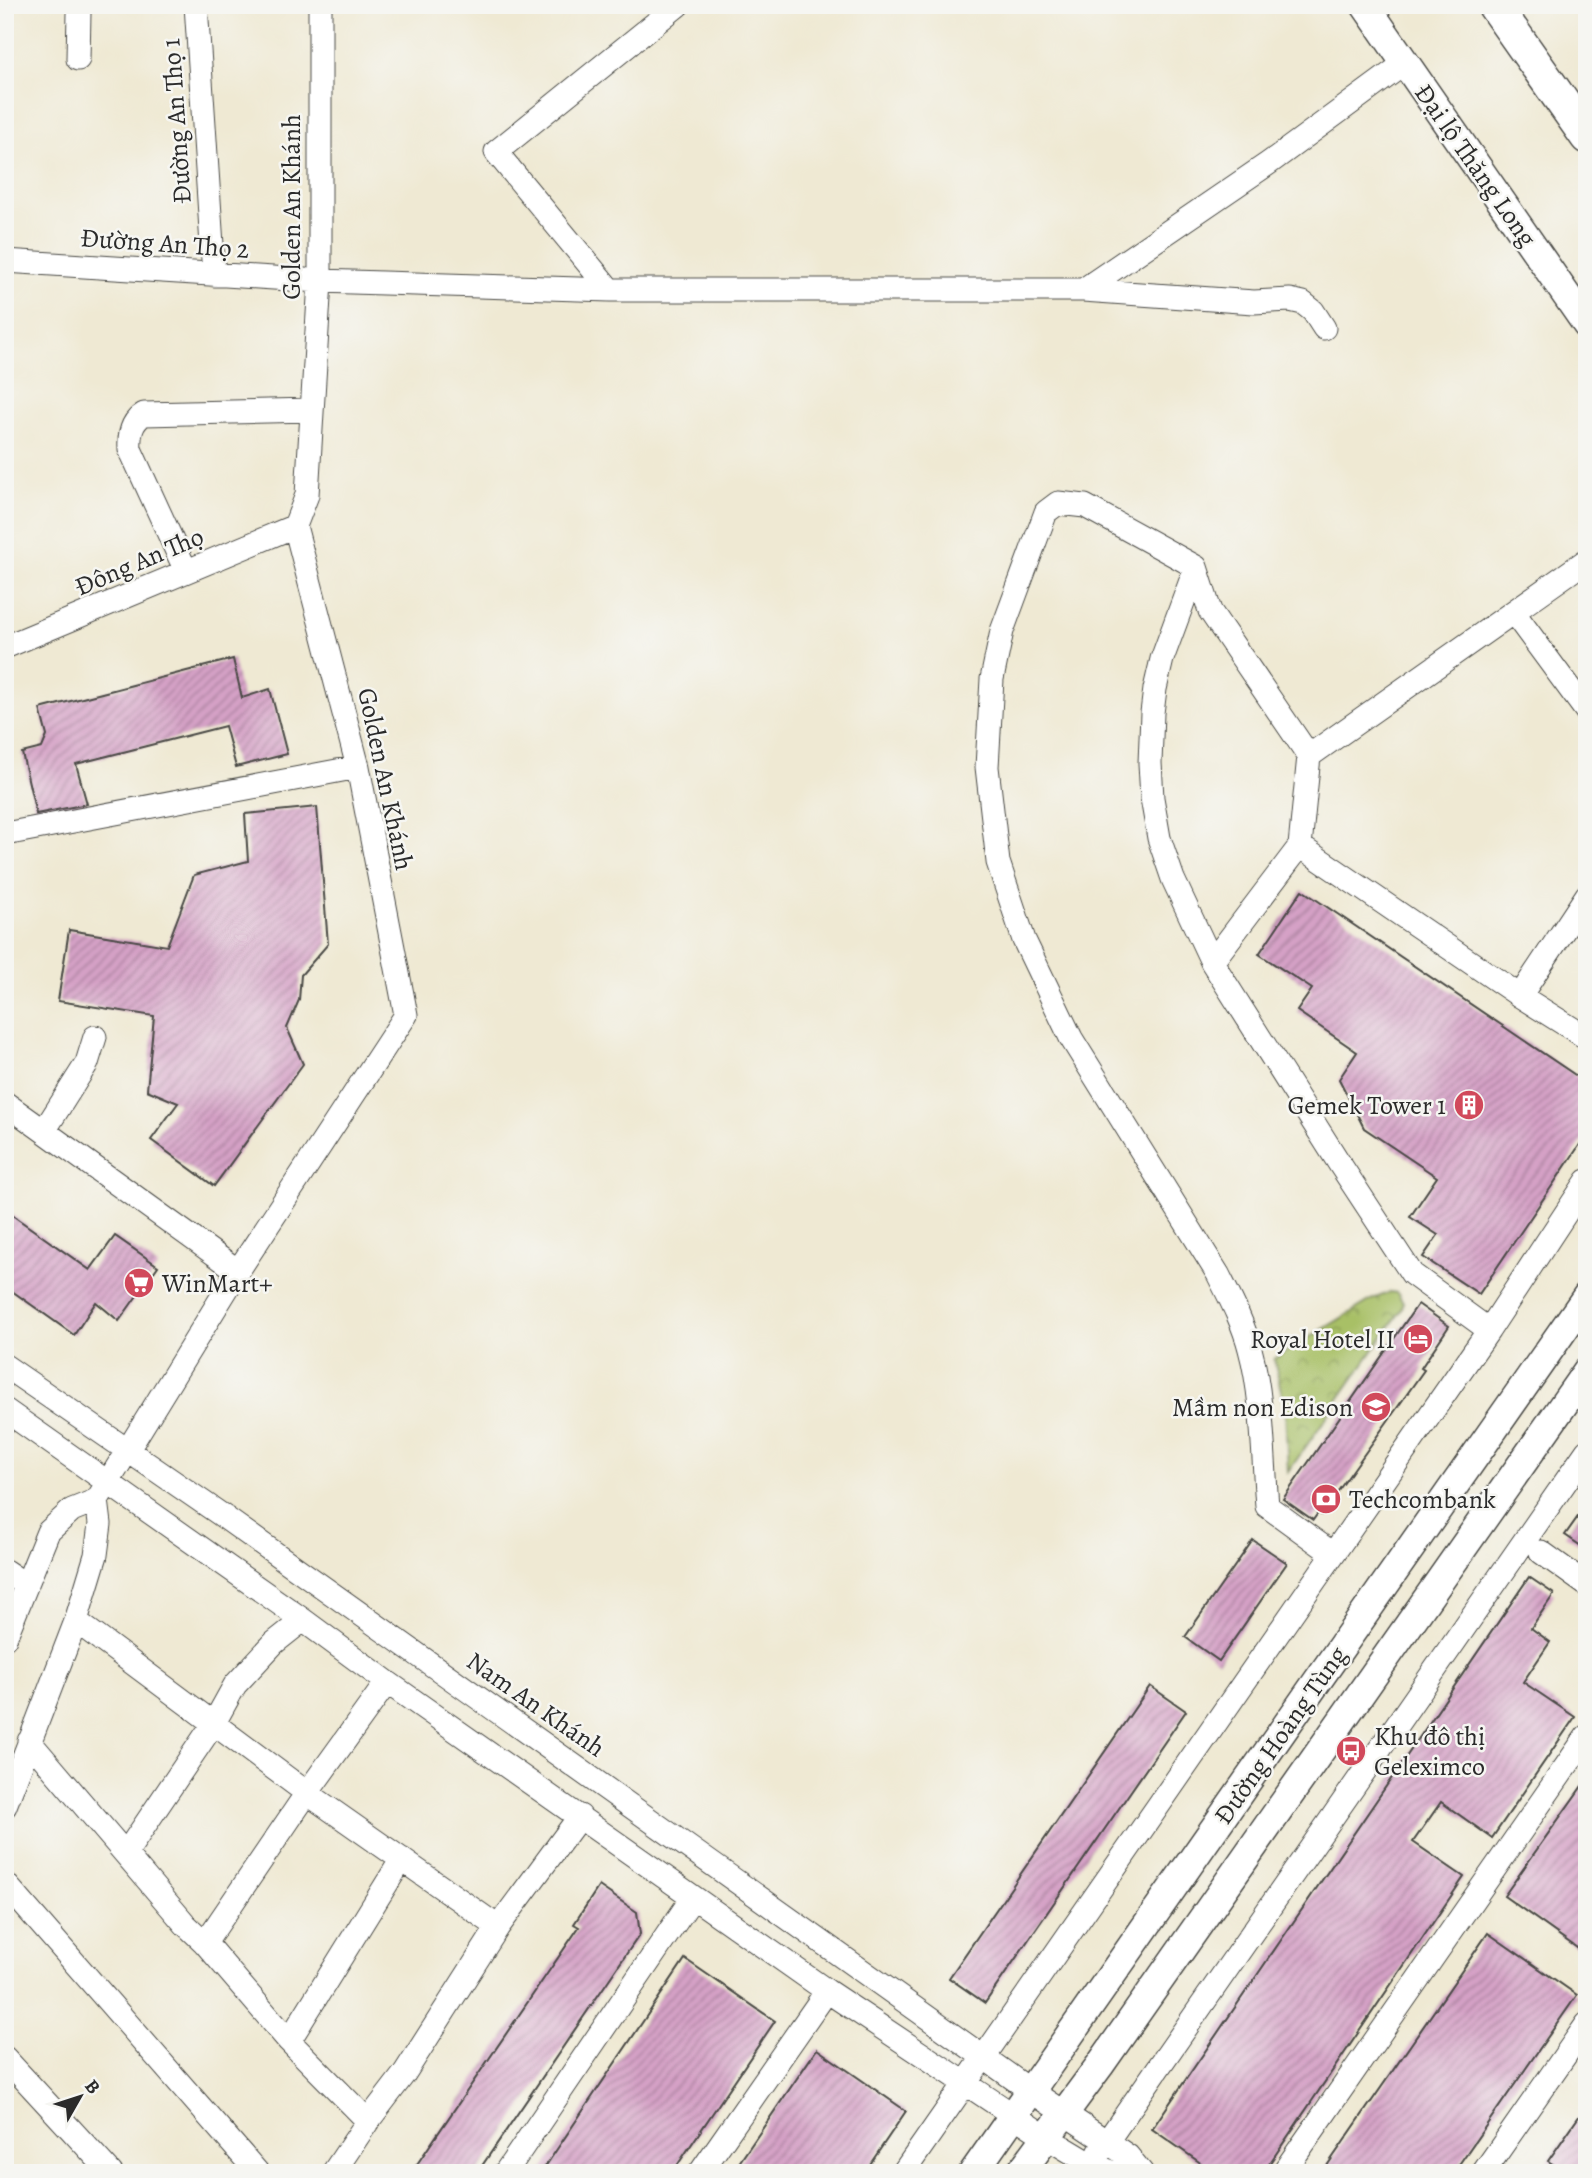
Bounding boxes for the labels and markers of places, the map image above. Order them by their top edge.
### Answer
place label: Gemek Tower 1 [1287,1088,1446,1123]
building icon: Gemek Tower 1 [1452,1088,1486,1122]
supermarket icon: WinMart+ [122,1266,156,1300]
place label: WinMart+ [161,1266,272,1301]
place label: Royal Hotel II [1250,1322,1395,1357]
hotel icon: Royal Hotel II [1401,1322,1435,1356]
place label: Mầm non Edison [1172,1390,1353,1425]
school or university icon: Mầm non Edison [1359,1390,1393,1424]
bank icon: Techcombank [1309,1482,1343,1516]
place label: Techcombank [1349,1482,1496,1517]
place label: Khu đô thị Geleximco [1374,1719,1485,1784]
bus stop icon: Khu đô thị Geleximco [1334,1734,1368,1768]

